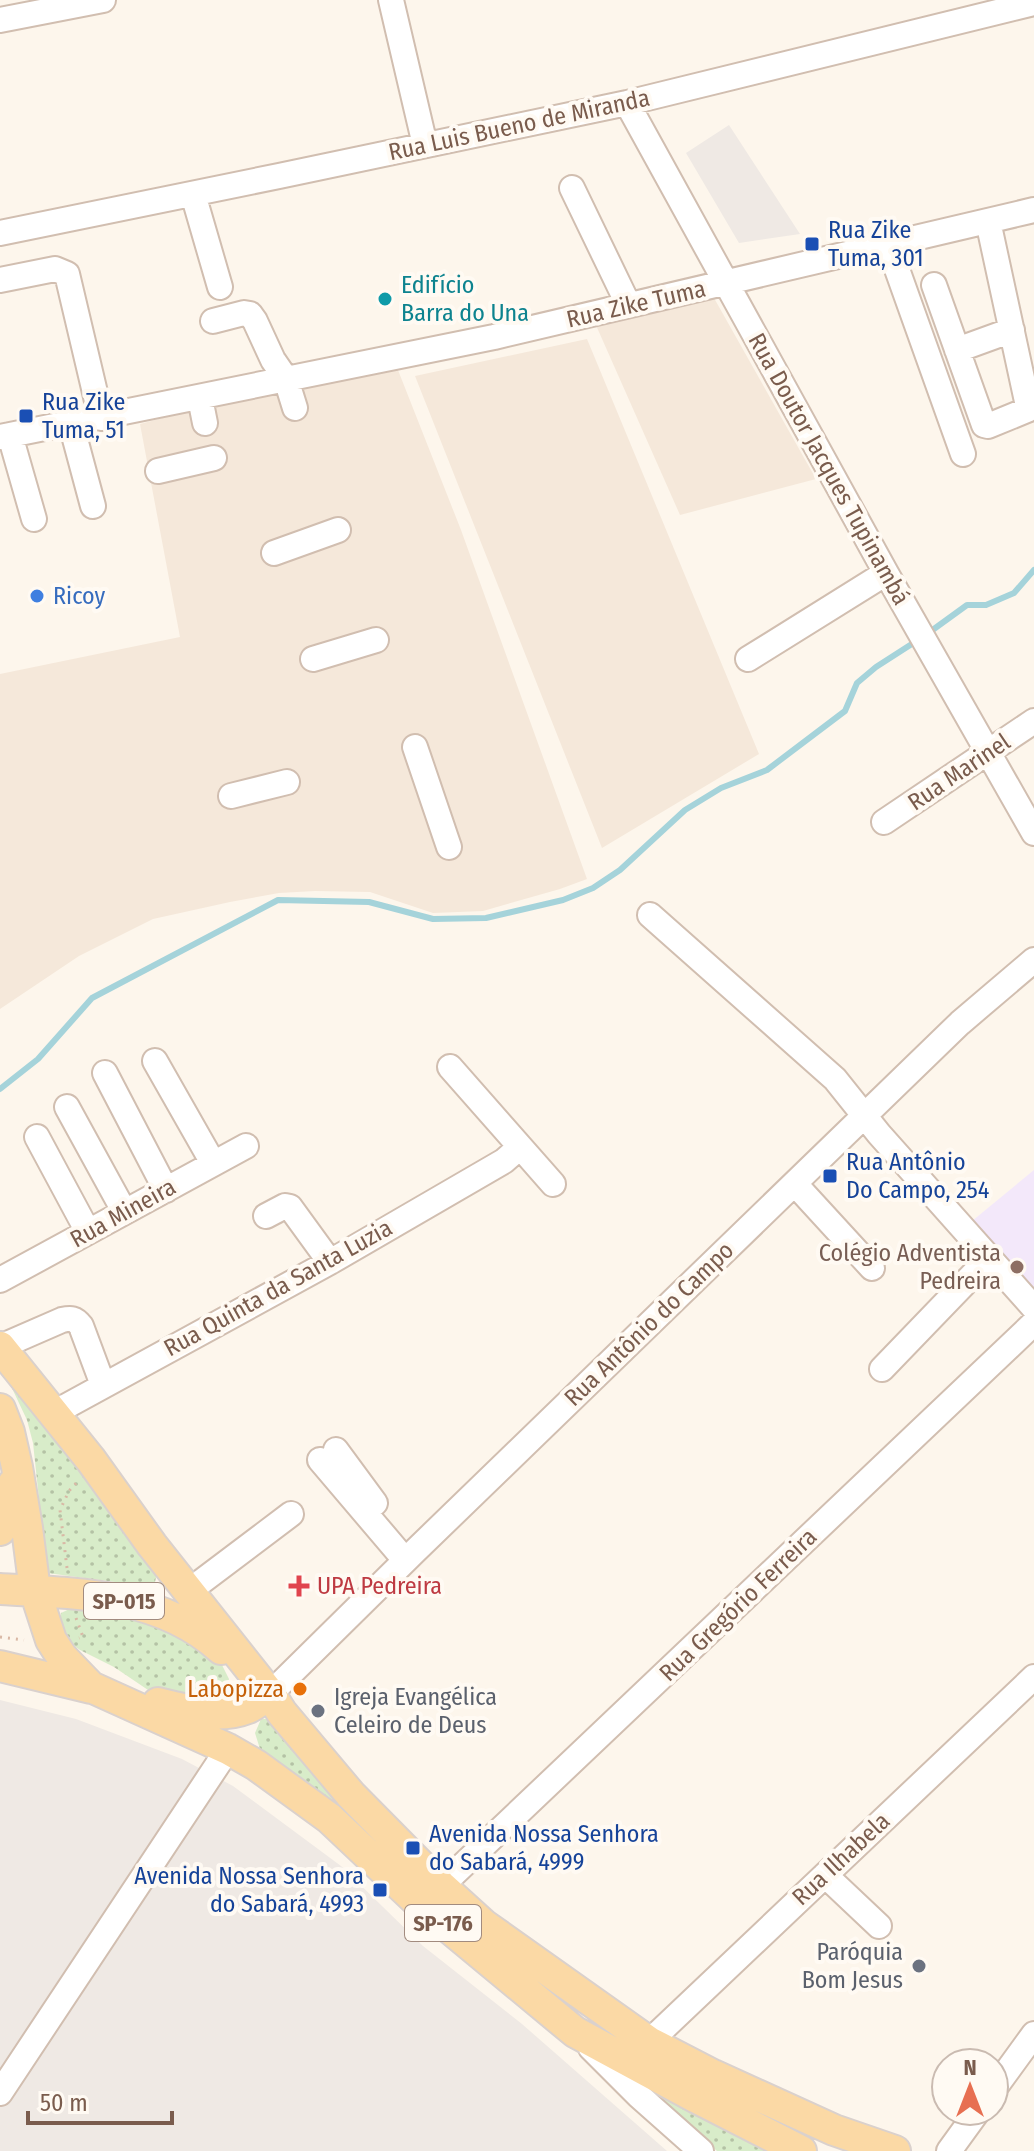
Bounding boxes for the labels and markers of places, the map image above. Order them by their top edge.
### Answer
place label: Rua Zike Tuma, 301 [828,216,924,272]
marker: Rua Zike Tuma, 301 [803,235,821,253]
place label: Edifício Barra do Una [401,271,529,327]
marker: Edifício Barra do Una [376,290,394,308]
place label: Rua Zike Tuma, 51 [42,388,125,444]
marker: Rua Zike Tuma, 51 [17,407,35,425]
place label: Ricoy [53,582,105,610]
marker: Ricoy [28,587,46,605]
place label: Rua Antônio Do Campo, 254 [846,1148,989,1204]
marker: Rua Antônio Do Campo, 254 [821,1167,839,1185]
place label: Colégio Adventista Pedreira [819,1239,1001,1295]
marker: Colégio Adventista Pedreira [1008,1258,1026,1276]
place label: UPA Pedreira [317,1572,442,1600]
marker: UPA Pedreira [288,1575,310,1597]
place label: Labopizza [187,1675,284,1703]
marker: Labopizza [291,1680,309,1698]
place label: Igreja Evangélica Celeiro de Deus [334,1683,497,1739]
marker: Igreja Evangélica Celeiro de Deus [309,1702,327,1720]
place label: Avenida Nossa Senhora do Sabará, 4999 [429,1820,659,1876]
marker: Avenida Nossa Senhora do Sabará, 4999 [404,1839,422,1857]
place label: Avenida Nossa Senhora do Sabará, 4993 [134,1862,364,1918]
marker: Avenida Nossa Senhora do Sabará, 4993 [371,1881,389,1899]
place label: Paróquia Bom Jesus [802,1938,903,1994]
marker: Paróquia Bom Jesus [910,1957,928,1975]

